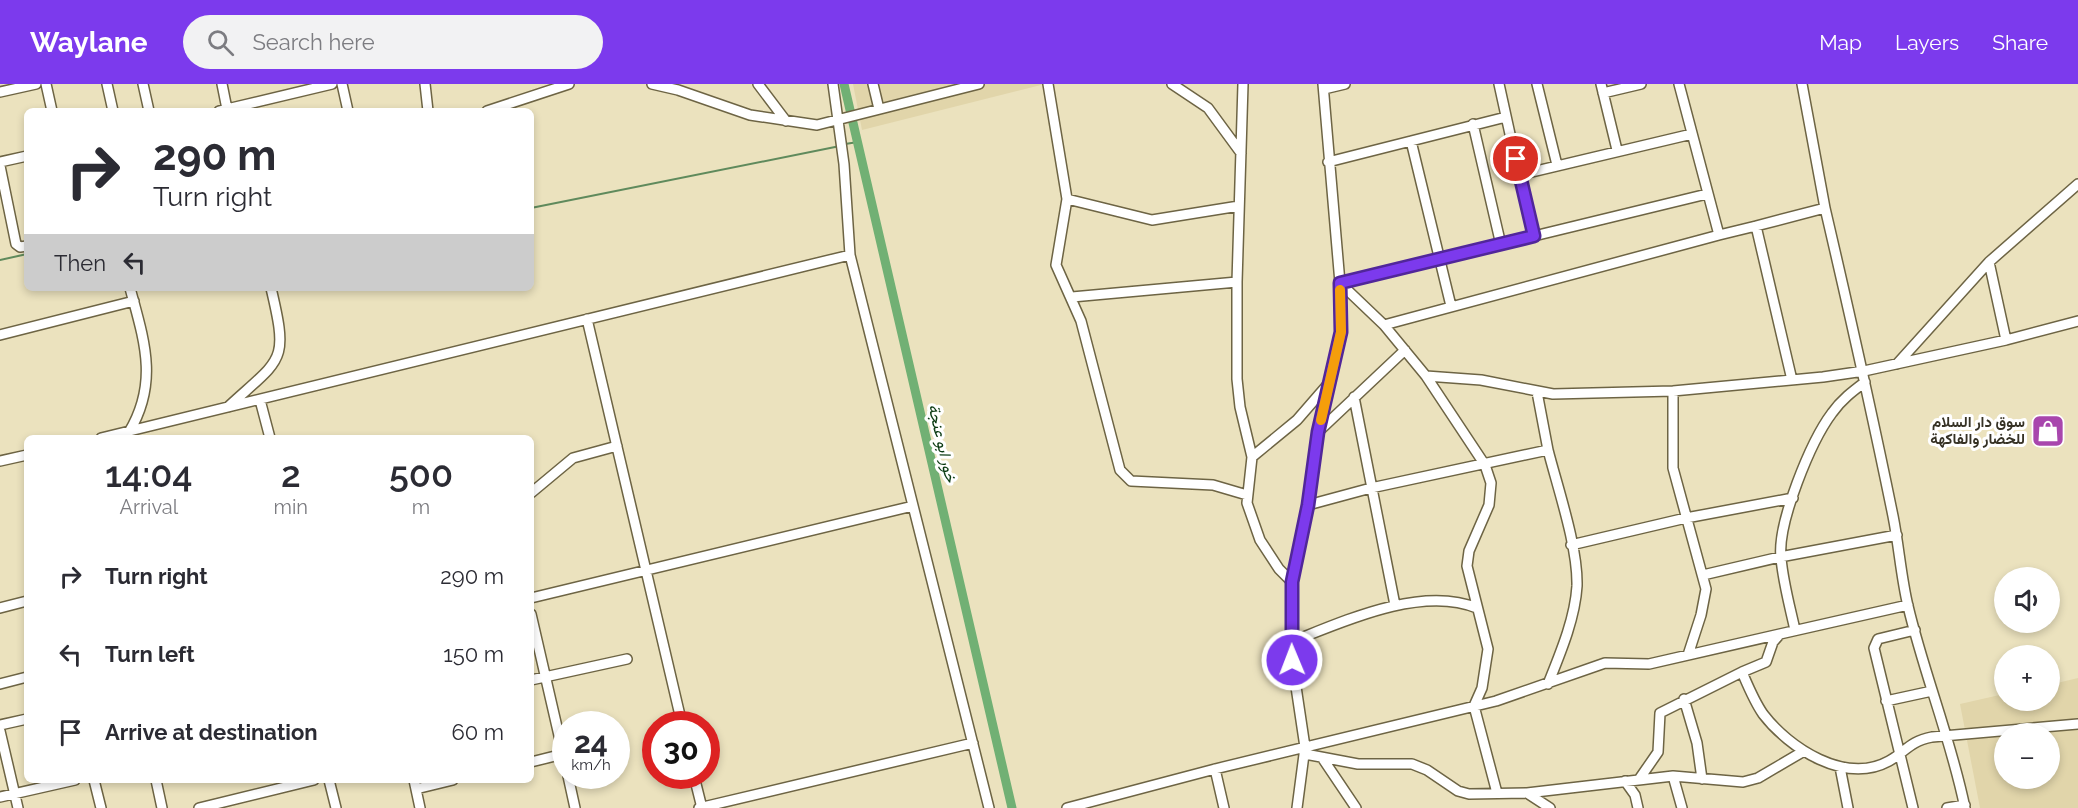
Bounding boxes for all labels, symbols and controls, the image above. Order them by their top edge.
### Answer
search box [183,15,603,69]
text: Waylane [30,26,147,59]
icon: search [204,26,237,59]
text: Search here [252,29,375,55]
text: Map [1819,30,1862,55]
text: Layers [1895,30,1959,55]
text: Share [1992,30,2048,55]
text: 290 m [153,131,276,180]
icon: right [54,132,132,210]
pin [1490,133,1541,184]
icon: arrive [1499,142,1532,175]
text: Turn right [153,181,272,212]
icon: left [118,246,151,279]
text: Then [54,250,106,276]
water label: خور ابو عنجة [923,402,961,486]
place label: سوق دار السلام للخضار والفاكهة [1930,413,2025,448]
shop icon: سوق دار السلام للخضار والفاكهة [2030,413,2066,449]
text: 14:04 [105,453,193,495]
text: 2 [281,453,301,495]
text: 500 [389,453,453,495]
text: Arrival [119,495,178,519]
text: min [274,495,308,519]
text: m [412,495,430,519]
icon: right [54,560,87,593]
text: Turn right [105,563,208,589]
text: 290 m [440,563,504,589]
map controls [1994,567,2060,789]
button: sound [1994,567,2060,633]
position arrow [1260,628,1324,692]
icon: left [54,638,87,671]
text: Turn left [105,641,195,667]
text: 150 m [443,641,504,667]
button: + [1994,645,2060,711]
speed limit sign: 30 [642,711,720,789]
icon: arrive [54,716,87,749]
text: Arrive at destination [105,719,318,745]
text: 60 m [451,719,504,745]
button: − [1994,723,2060,789]
text: 24 [574,725,608,760]
text: km/h [571,756,611,774]

